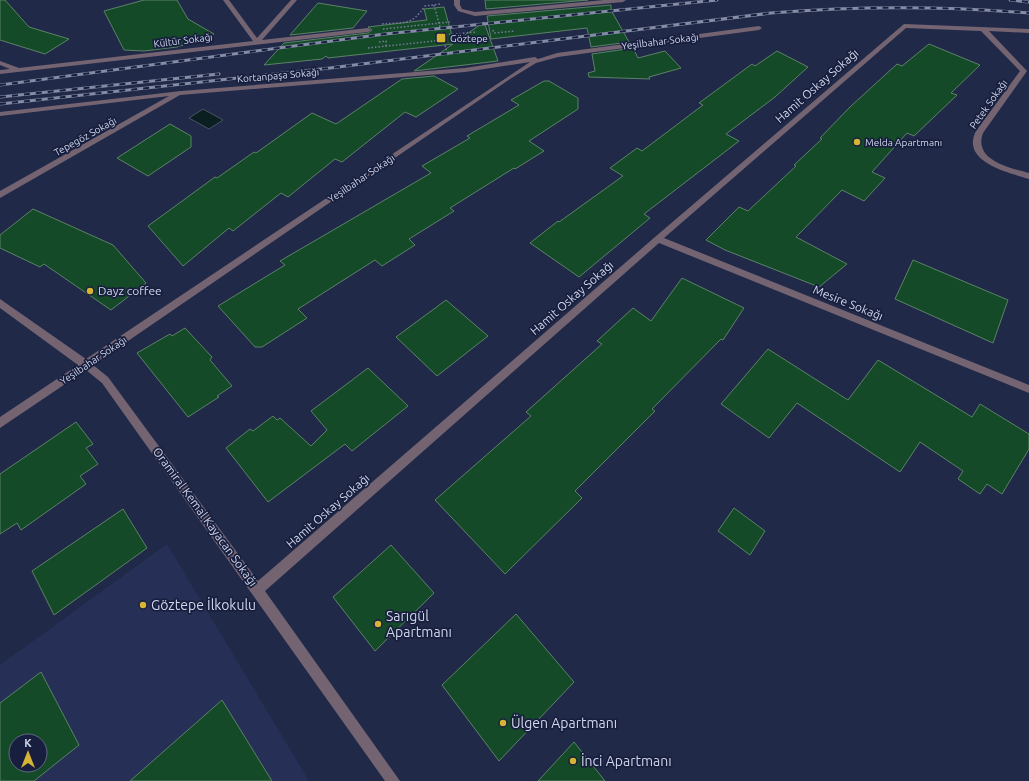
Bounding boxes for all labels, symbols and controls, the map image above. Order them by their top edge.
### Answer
street label: Kültür Sokağı [153,31,213,50]
street label: Yeşilbahar Sokağı [621,31,699,52]
marker: Göztepe [435,32,447,44]
place label: Göztepe [450,33,488,44]
street label: Hamit Oskay Sokağı [772,46,861,125]
street label: Kortanpaşa Sokağı [236,66,320,85]
street label: Petek Sokağı [967,78,1009,131]
street label: Tepegöz Sokağı [52,115,118,158]
marker: Melda Apartmanı [852,137,862,147]
place label: Melda Apartmanı [865,137,942,148]
street label: Yeşilbahar Sokağı [326,152,397,205]
street label: Hamit Oskay Sokağı [527,258,616,337]
street label: Mesire Sokağı [811,283,885,323]
place label: Dayz coffee [98,284,162,297]
marker: Dayz coffee [85,286,95,296]
street label: Yeşilbahar Sokağı [58,334,129,387]
street label: Oramiral Kemal Kayacan Sokağı [151,445,260,589]
street label: Hamit Oskay Sokağı [283,471,372,550]
place label: Göztepe İlkokulu [151,597,256,613]
marker: Göztepe İlkokulu [138,600,148,610]
place label: Sarıgül Apartmanı [386,608,452,640]
marker: Sarıgül Apartmanı [373,619,383,629]
place label: Ülgen Apartmanı [511,714,617,731]
marker: Ülgen Apartmanı [498,718,508,728]
north arrow [8,733,48,773]
text: K [24,737,32,749]
place label: İnci Apartmanı [581,753,672,769]
marker: İnci Apartmanı [568,756,578,766]

